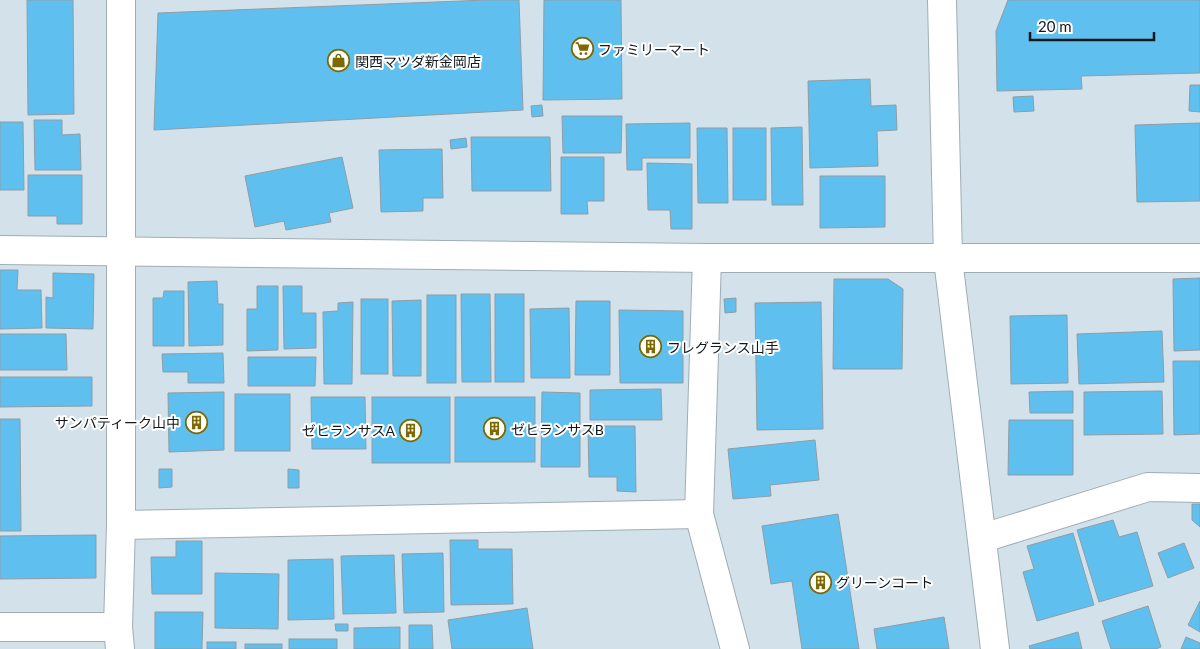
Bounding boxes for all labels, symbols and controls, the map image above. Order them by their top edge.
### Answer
scale bar [1030,10,1154,42]
text: 20 m [1038,17,1072,35]
supermarket icon: ファミリーマート [570,37,594,61]
place label: ファミリーマート [598,41,710,58]
shop icon: 関西マツダ新金岡店 [327,49,351,73]
place label: 関西マツダ新金岡店 [355,53,481,70]
building icon: フレグランス山手 [639,335,663,359]
place label: フレグランス山手 [667,339,779,356]
building icon: サンパティーク山中 [184,410,208,434]
place label: サンパティーク山中 [55,414,180,431]
building icon: ゼヒランサスB [483,417,507,441]
building icon: ゼヒランサスA [399,418,423,442]
place label: ゼヒランサスB [511,421,604,438]
place label: ゼヒランサスA [302,422,396,439]
building icon: グリーンコート [808,570,832,594]
place label: グリーンコート [836,574,933,591]

